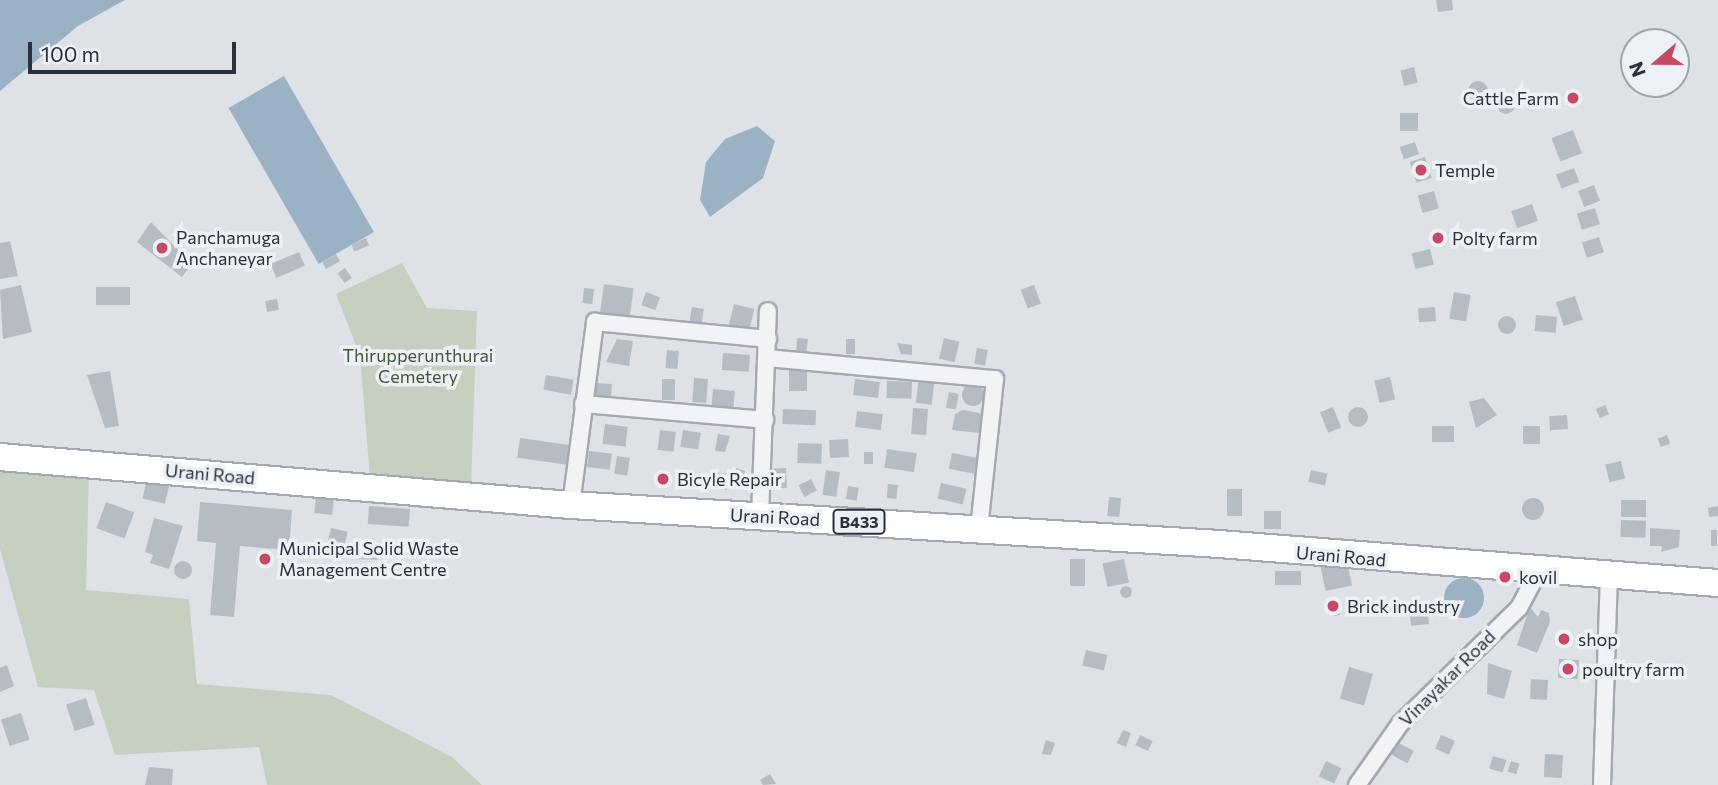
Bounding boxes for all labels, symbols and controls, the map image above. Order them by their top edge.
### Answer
scale bar [32,28,240,72]
north arrow [1620,28,1690,98]
text: 100 m [41,41,100,66]
text: N [1623,59,1650,80]
place label: Cattle Farm [1463,87,1559,109]
marker: Cattle Farm [1565,90,1581,106]
place label: Temple [1435,159,1495,181]
marker: Temple [1413,162,1429,178]
place label: Panchamuga Anchaneyar [176,227,280,270]
place label: Polty farm [1452,227,1538,249]
marker: Polty farm [1430,230,1446,246]
marker: Panchamuga Anchaneyar [154,240,170,256]
park label: Thirupperunthurai Cemetery [343,345,493,388]
street label: Urani Road [164,459,256,489]
place label: Bicyle Repair [677,468,782,490]
marker: Bicyle Repair [655,471,671,487]
street label: Urani Road [729,504,821,530]
road number: B433 [831,509,887,534]
place label: Municipal Solid Waste Management Centre [279,538,459,580]
street label: Urani Road [1295,541,1387,571]
marker: Municipal Solid Waste Management Centre [257,551,273,567]
place label: kovil [1519,566,1557,588]
marker: kovil [1497,569,1513,585]
place label: Brick industry [1347,595,1460,617]
marker: Brick industry [1325,598,1341,614]
street label: Vinayakar Road [1394,625,1500,731]
place label: shop [1578,628,1618,650]
marker: shop [1556,631,1572,647]
place label: poultry farm [1582,658,1685,680]
marker: poultry farm [1560,661,1576,677]

